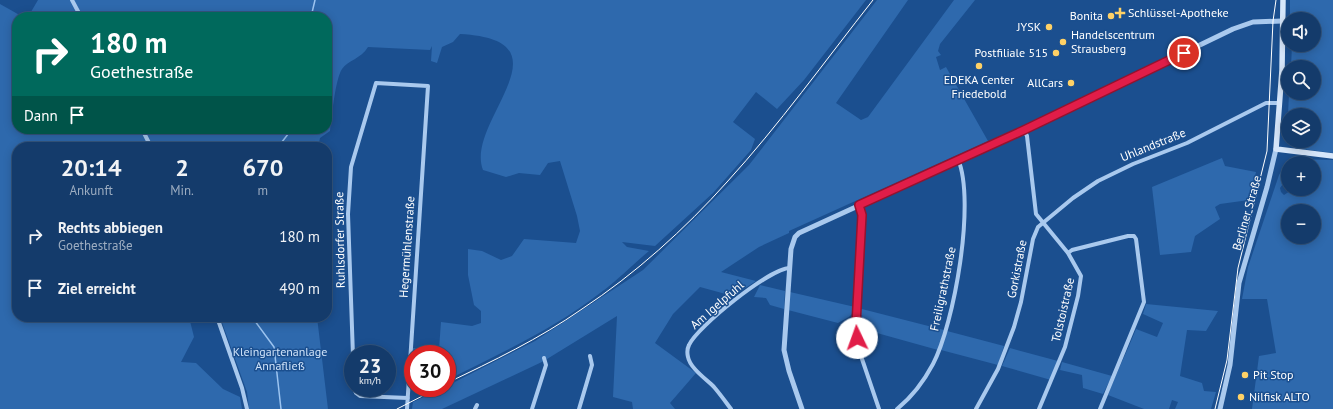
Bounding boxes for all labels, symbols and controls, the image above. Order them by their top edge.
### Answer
place label: Schlüssel-Apotheke [1128,5,1229,20]
place label: Bonita [1070,8,1103,23]
marker: Schlüssel-Apotheke [1115,8,1125,18]
marker: Bonita [1106,11,1116,21]
map controls [1281,12,1321,244]
button: sound [1281,12,1321,52]
place label: JYSK [1016,19,1041,34]
marker: JYSK [1044,22,1054,32]
text: 180 m [90,24,167,61]
place label: Handelscentrum Strausberg [1071,27,1155,56]
icon: right [24,28,76,80]
pin [1167,36,1201,70]
marker: Handelscentrum Strausberg [1058,37,1068,47]
icon: arrive [1173,42,1195,64]
place label: Postfiliale 515 [975,45,1048,60]
marker: Postfiliale 515 [1051,48,1061,58]
text: Goethestraße [90,60,193,83]
button: search [1281,60,1321,100]
marker: EDEKA Center Friedebold [974,61,984,71]
place label: EDEKA Center Friedebold [944,72,1014,101]
place label: AllCars [1027,75,1063,90]
marker: AllCars [1066,78,1076,88]
icon: arrive [66,104,88,126]
text: Dann [24,106,58,125]
button: layers [1281,108,1321,148]
street label: Uhlandstraße [1118,125,1188,164]
text: 20:14 [61,152,122,183]
text: 2 [175,152,189,183]
text: 670 [242,152,283,183]
button: + [1281,156,1321,196]
street label: Berliner Straße [1229,174,1264,252]
text: Ankunft [69,182,113,199]
text: Min. [170,182,194,199]
text: m [258,182,268,199]
street label: Ruhlsdorfer Straße [331,192,348,288]
street label: Hegermühlenstraße [395,196,418,298]
button: − [1281,204,1321,244]
text: Rechts abbiegen [58,218,163,237]
icon: right [24,225,46,247]
text: 180 m [279,227,320,246]
text: Goethestraße [58,237,133,254]
street label: Gorkistraße [1004,238,1030,299]
street label: Freiligrathstraße [926,245,959,332]
street label: Tolstoistraße [1048,276,1077,344]
icon: arrive [24,277,46,299]
street label: Am Igelpfuhl [687,277,747,332]
text: Ziel erreicht [58,279,136,298]
text: 490 m [279,279,320,298]
position arrow [836,317,878,359]
park label: Kleingartenanlage Annafließ [233,344,327,373]
speed limit sign: 30 [404,345,456,397]
text: 23 [359,353,381,379]
place label: Pit Stop [1253,367,1293,382]
marker: Pit Stop [1240,370,1250,380]
text: km/h [359,374,381,387]
place label: Nilfisk ALTO [1249,389,1310,404]
marker: Nilfisk ALTO [1236,392,1246,402]

